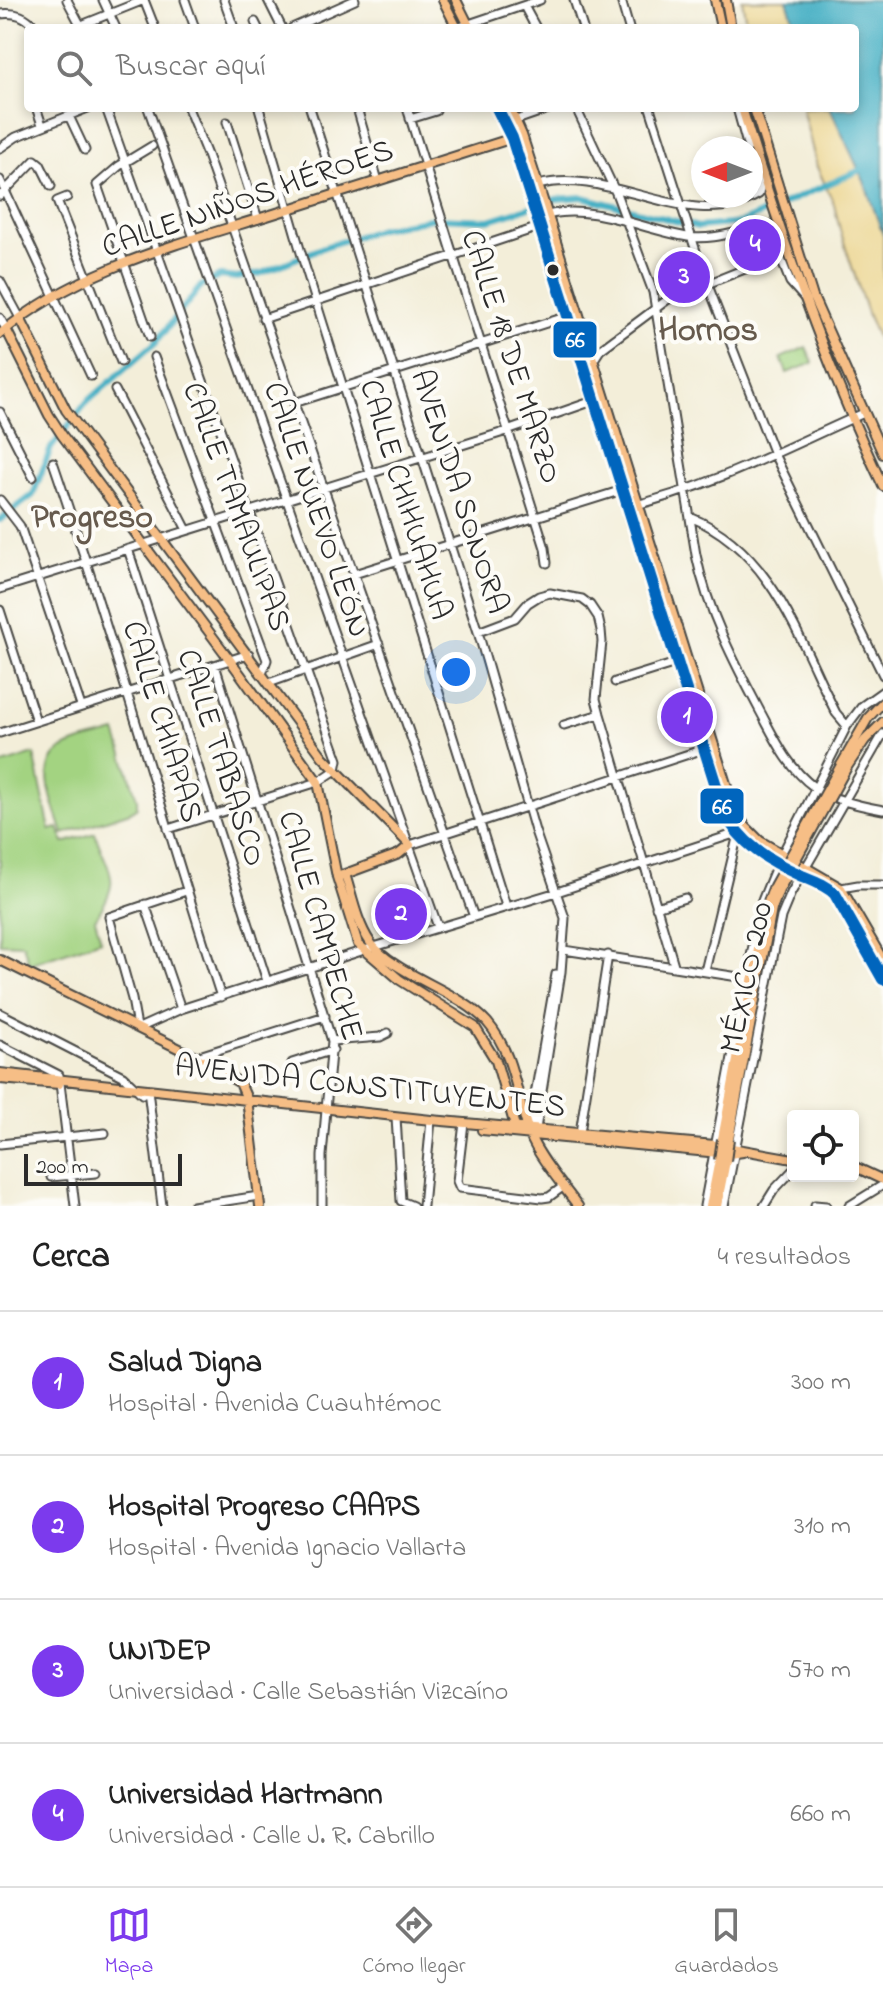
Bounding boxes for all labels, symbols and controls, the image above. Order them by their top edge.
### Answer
search box [24,24,859,112]
icon: search [52,46,96,90]
text: Buscar aquí [116,46,266,90]
street label: CALLE NIÑOS HÉROES [96,128,400,272]
north arrow [691,136,763,208]
pin: 4 [729,215,781,275]
street label: CALLE 18 DE MARZO [447,224,573,490]
pin: 3 [658,247,710,307]
unlabelled marker [545,262,561,278]
district label: Hornos [658,307,758,357]
line badge: 66 [552,320,598,359]
text: 66 [565,326,585,358]
street label: AVENIDA SONORA [396,364,520,620]
street label: CALLE CHIHUAHUA [345,374,463,626]
street label: CALLE TAMAULIPAS [168,376,302,638]
street label: CALLE NUEVO LEÓN [249,376,381,644]
district label: Progreso [31,494,153,545]
street label: CALLE CHIAPAS [108,615,214,829]
street label: CALLE TABASCO [163,643,277,873]
your location [436,652,476,692]
pin: 1 [661,687,713,747]
line badge: 66 [699,787,745,825]
text: 66 [712,793,732,825]
street label: CALLE CAMPECHE [264,806,374,1046]
pin: 2 [375,884,427,944]
street label: MÉXICO 200 [709,898,787,1058]
street label: AVENIDA CONSTITUYENTES [172,1044,568,1132]
map controls [787,1110,859,1182]
button: locate [787,1110,859,1182]
scale bar [24,1150,182,1186]
text: 200 m [36,1152,89,1184]
text: Cerca [32,1233,110,1283]
text: 4 resultados [718,1239,851,1277]
text: Salud Digna [108,1342,262,1386]
text: 1 [54,1364,62,1402]
text: 300 m [791,1364,851,1402]
text: Hospital · Avenida Cuauhtémoc [108,1386,441,1424]
text: Hospital Progreso CAAPS [108,1486,420,1530]
text: 2 [52,1508,64,1546]
text: 310 m [794,1508,851,1546]
text: Hospital · Avenida Ignacio Vallarta [108,1530,466,1568]
text: UNIDEP [108,1630,210,1674]
text: 3 [53,1652,63,1690]
text: 570 m [788,1652,851,1690]
text: Universidad · Calle Sebastián Vizcaíno [108,1674,508,1712]
text: Universidad Hartmann [108,1774,383,1818]
text: 4 [53,1796,63,1834]
text: 660 m [790,1796,851,1834]
text: Universidad · Calle J. R. Cabrillo [108,1818,435,1856]
tab: Mapa [104,1903,153,1983]
tab: Cómo llegar [362,1903,466,1983]
tab: Guardados [674,1903,779,1983]

